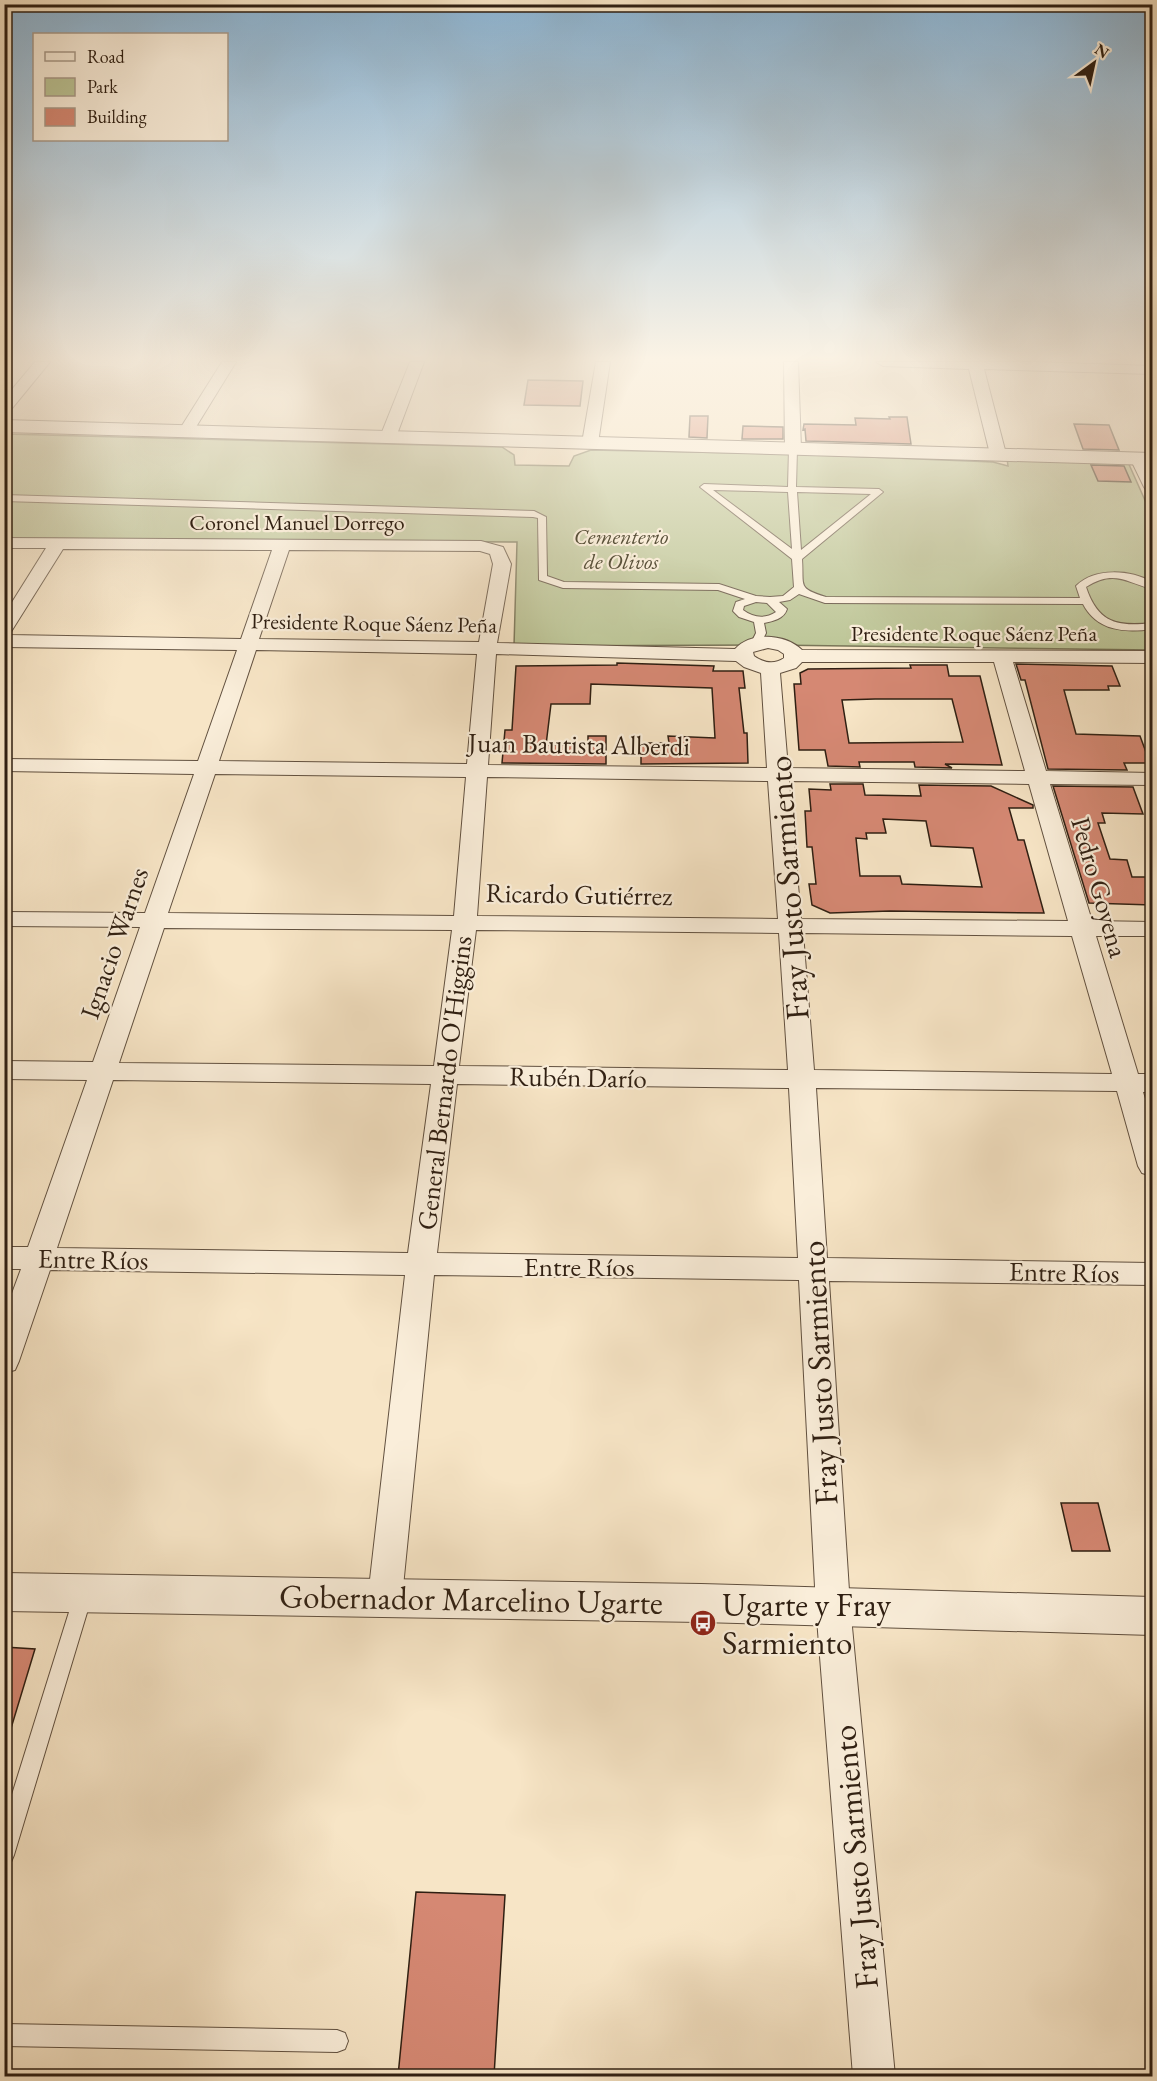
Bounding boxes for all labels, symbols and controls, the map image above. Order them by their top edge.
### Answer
legend [33,33,228,141]
north arrow [1064,33,1124,93]
text: N [1091,39,1113,63]
text: Road [87,45,126,68]
text: Park [87,75,118,98]
text: Building [87,105,147,128]
street label: Coronel Manuel Dorrego [189,508,405,537]
park label: Cementerio de Olivos [574,522,668,576]
street label: Presidente Roque Sáenz Peña [251,606,498,640]
street label: Presidente Roque Sáenz Peña [851,619,1097,648]
street label: Juan Bautista Alberdi [466,725,691,763]
street label: Fray Justo Sarmiento [757,754,819,1022]
street label: Pedro Goyena [1063,813,1137,961]
street label: Ignacio Warnes [72,863,156,1023]
street label: Ricardo Gutiérrez [485,875,674,913]
street label: General Bernardo O'Higgins [409,934,479,1232]
street label: Rubén Darío [509,1058,647,1096]
street label: Fray Justo Sarmiento [791,1240,847,1506]
street label: Entre Ríos [37,1241,149,1277]
street label: Entre Ríos [524,1249,634,1284]
street label: Entre Ríos [1008,1254,1120,1290]
street label: Gobernador Marcelino Ugarte [279,1574,663,1624]
place label: Ugarte y Fray Sarmiento [722,1583,892,1664]
bus stop icon: Ugarte y Fray Sarmiento [688,1608,718,1638]
street label: Fray Justo Sarmiento [822,1723,888,1991]

